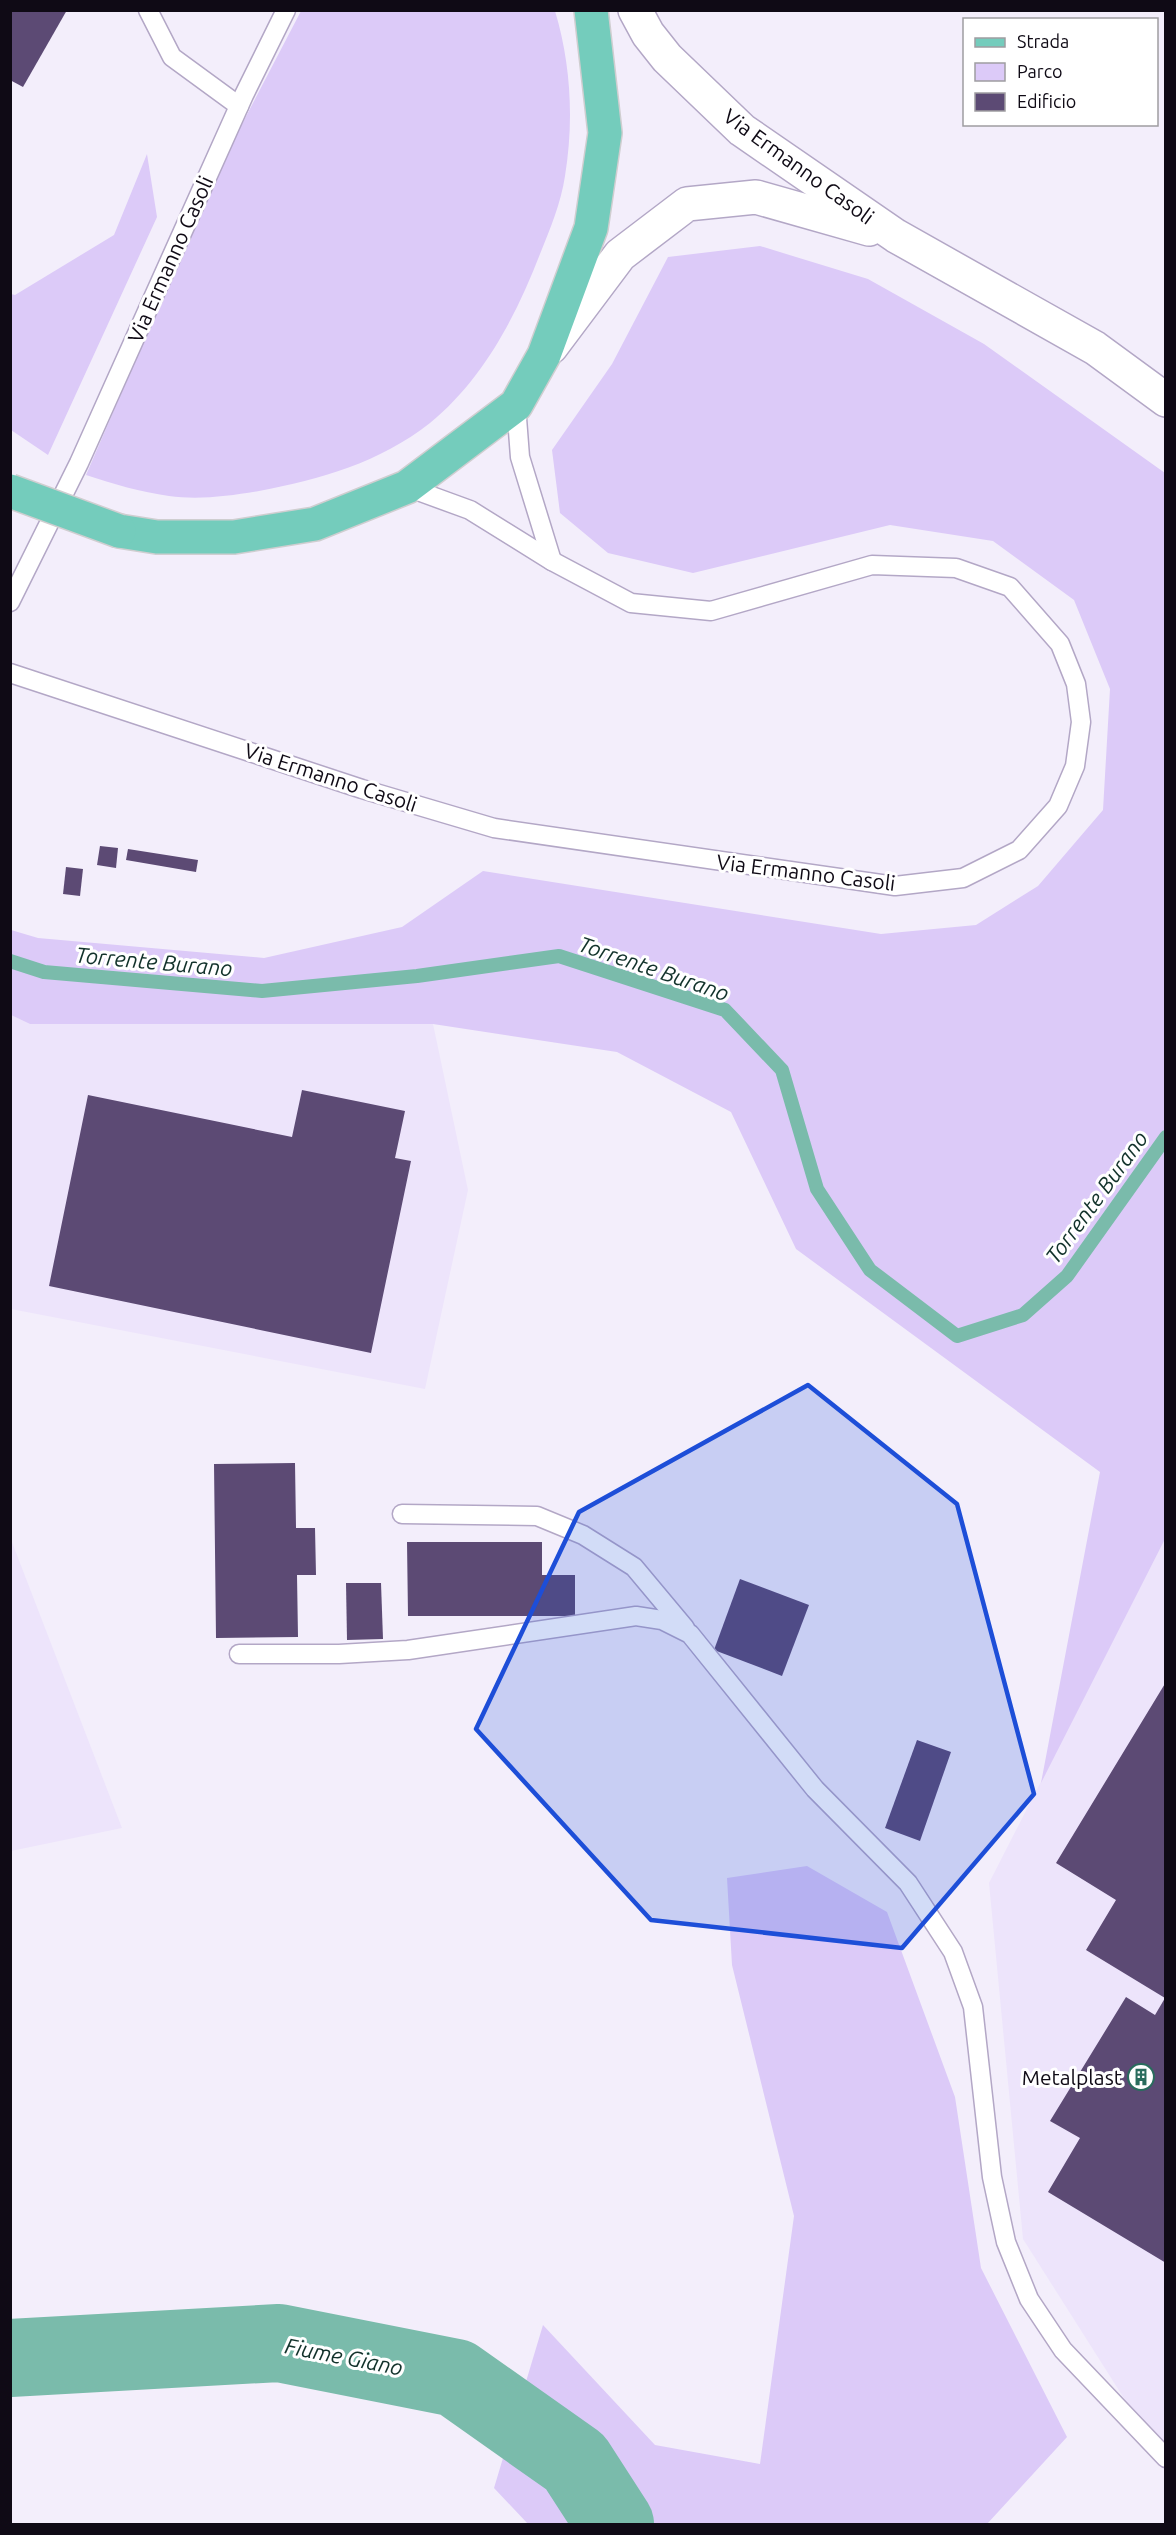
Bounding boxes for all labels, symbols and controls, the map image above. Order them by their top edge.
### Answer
legend [963,18,1158,126]
text: Strada [1017,31,1069,51]
text: Parco [1017,61,1063,81]
text: Edificio [1017,91,1076,111]
street label: Via Ermanno Casoli [719,103,879,229]
street label: Via Ermanno Casoli [122,172,218,346]
street label: Via Ermanno Casoli [242,738,420,816]
street label: Via Ermanno Casoli [715,849,897,895]
water label: Torrente Burano [576,931,732,1005]
water label: Torrente Burano [75,942,233,980]
water label: Torrente Burano [1040,1126,1152,1268]
building icon: Metalplast [1126,2062,1156,2092]
place label: Metalplast [1022,2065,1122,2089]
water label: Fiume Giano [283,2332,405,2380]

